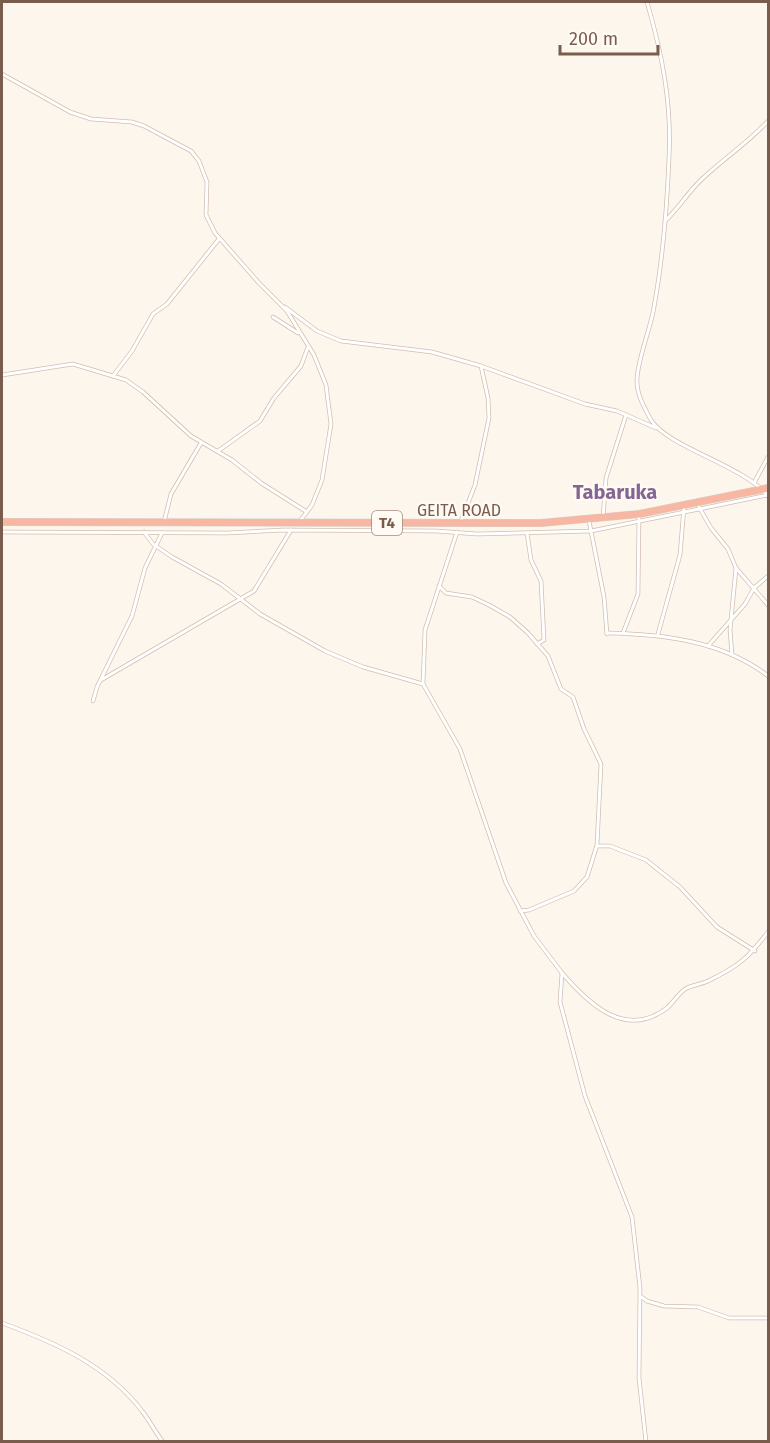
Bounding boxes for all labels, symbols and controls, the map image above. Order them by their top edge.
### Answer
scale bar [560,18,658,56]
text: 200 m [569,28,618,50]
district label: Tabaruka [573,480,657,504]
street label: GEITA ROAD [417,501,501,520]
road number: T4 [372,511,402,535]

